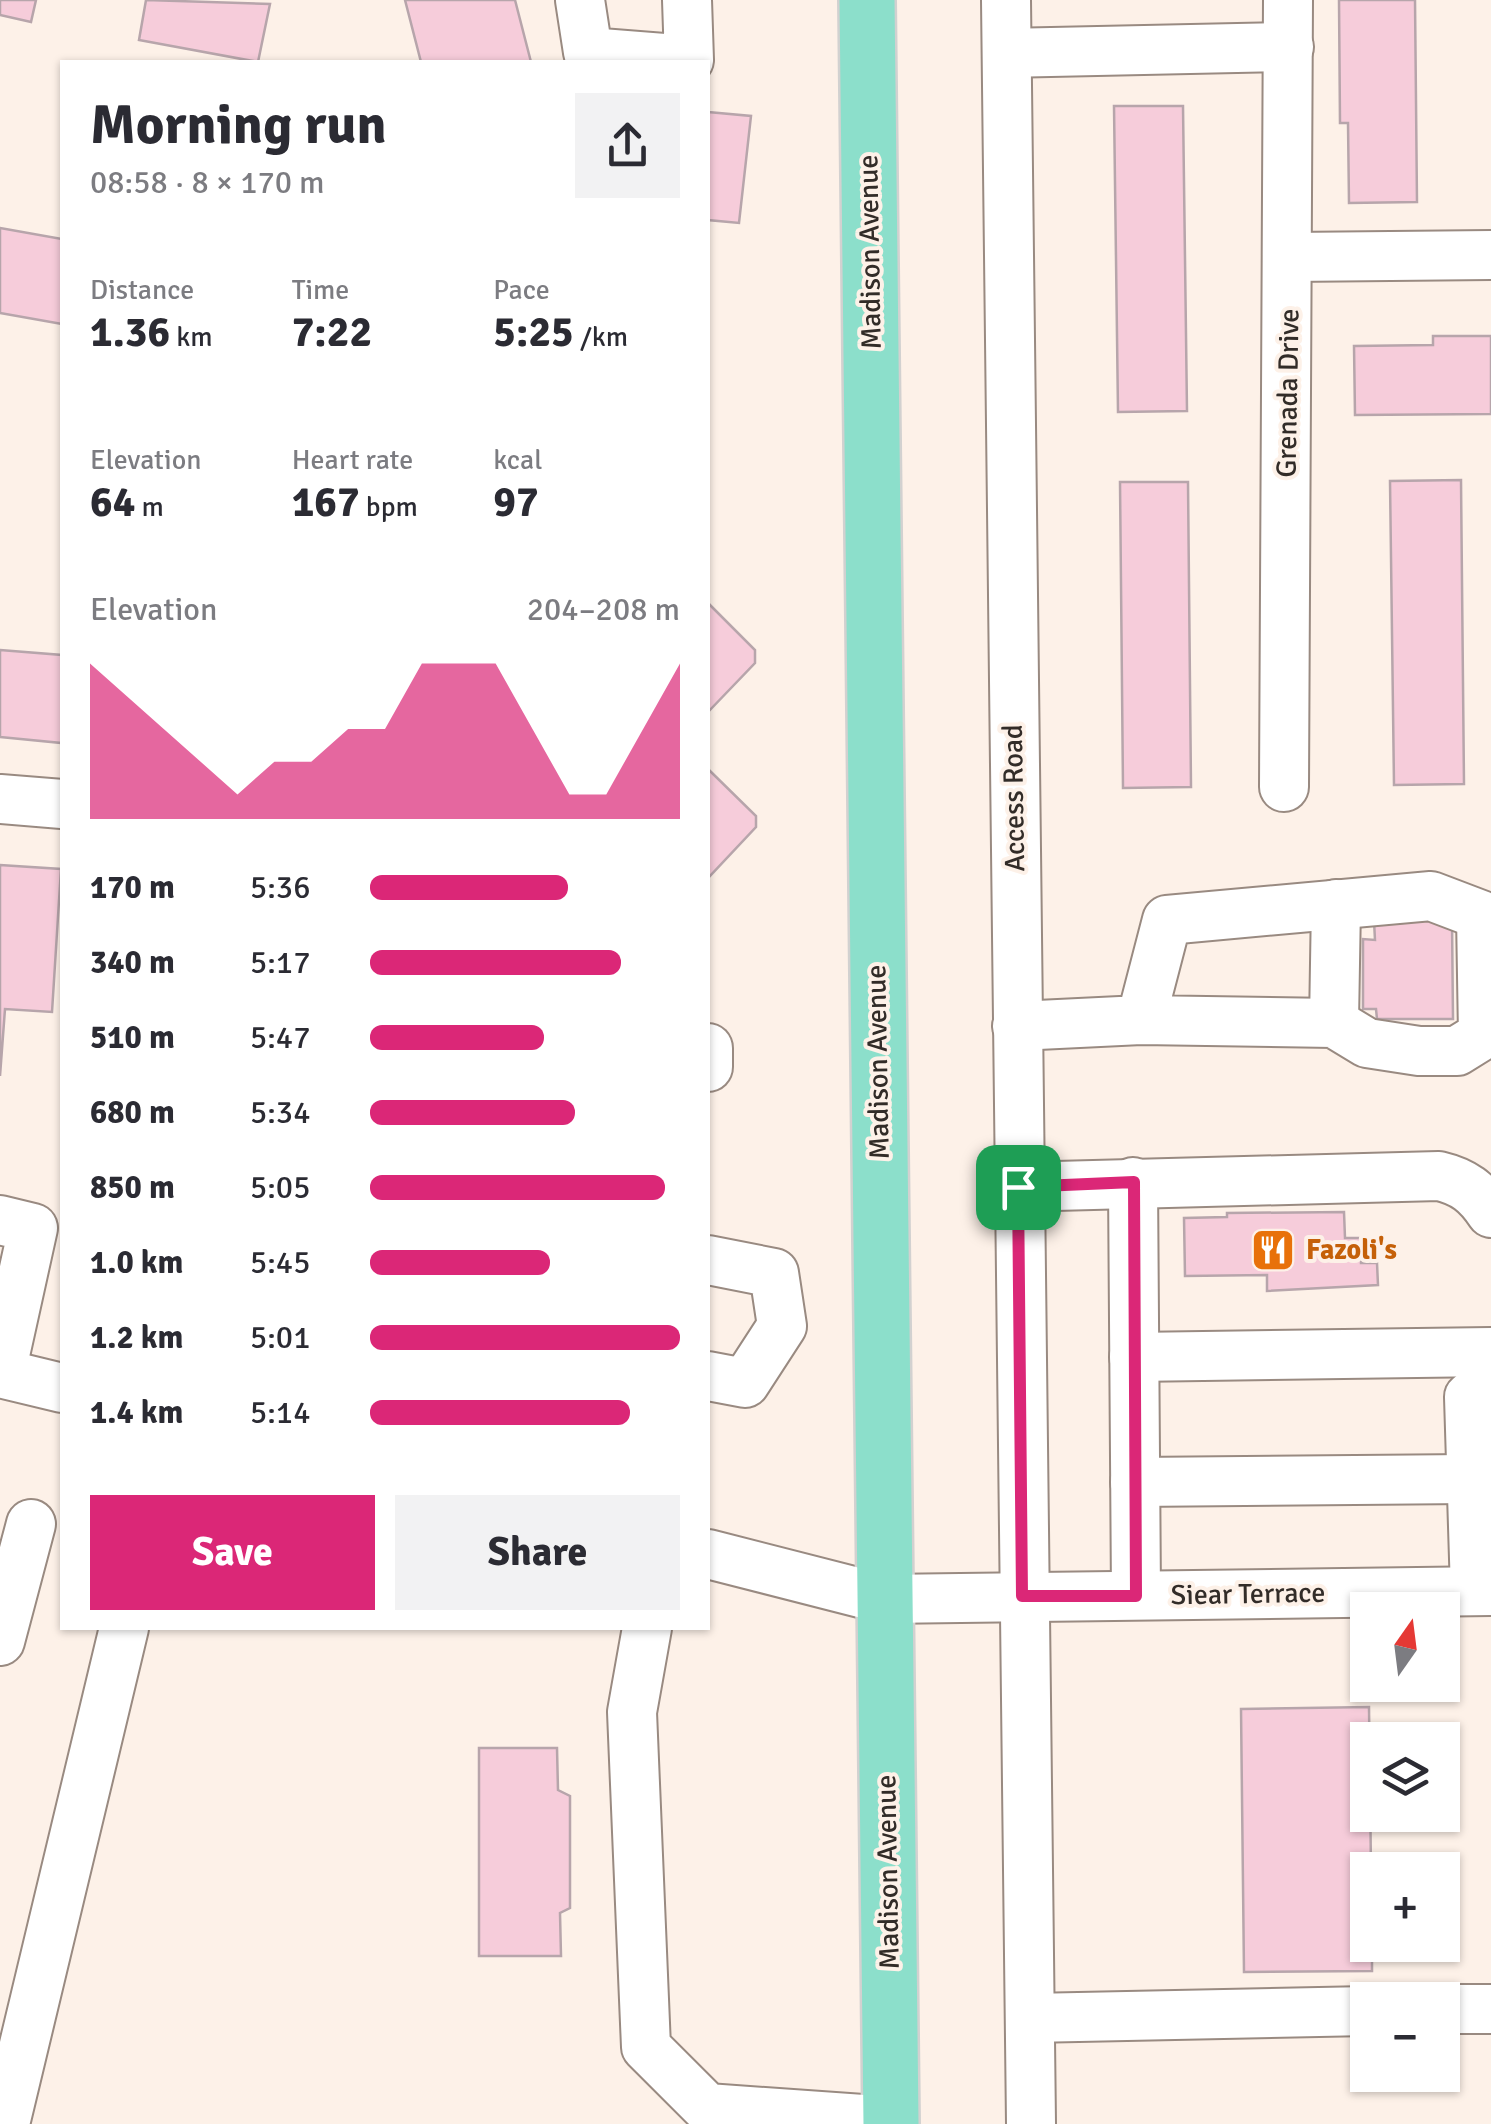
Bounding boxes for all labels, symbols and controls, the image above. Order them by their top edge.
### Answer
text: Morning run [90,91,387,159]
button: share [575,93,680,198]
street label: Madison Avenue [851,154,889,350]
text: 08:58 · 8 × 170 m [90,163,325,202]
text: Distance [90,273,194,307]
text: Time [292,273,349,307]
text: Pace [493,273,550,307]
text: 1.36 [90,307,170,358]
text: 7:22 [292,307,372,358]
text: 5:25 [493,307,574,358]
street label: Grenada Drive [1270,308,1306,478]
text: km [170,320,213,354]
text: /km [574,320,628,354]
text: Elevation [90,443,202,477]
text: Heart rate [292,443,413,477]
text: kcal [493,443,542,477]
text: 64 [90,477,135,528]
text: 167 [292,477,360,528]
text: 97 [493,477,539,528]
text: m [135,490,164,524]
text: bpm [360,490,418,524]
text: Elevation [90,590,217,629]
text: 204–208 m [527,590,680,629]
street label: Access Road [996,724,1032,872]
text: 170 m [90,868,175,907]
text: 5:36 [250,868,310,907]
text: 340 m [90,943,175,982]
text: 5:17 [250,943,310,982]
street label: Madison Avenue [859,964,897,1160]
text: 510 m [90,1018,175,1057]
text: 5:47 [250,1018,310,1057]
text: 680 m [90,1093,175,1132]
text: 5:34 [250,1093,310,1132]
pin [976,1145,1061,1230]
icon: arrive [991,1160,1046,1215]
text: 850 m [90,1168,175,1207]
text: 5:05 [250,1168,310,1207]
restaurant icon: Fazoli's [1250,1227,1296,1273]
place label: Fazoli's [1306,1233,1397,1267]
text: 1.0 km [90,1243,183,1282]
text: 5:45 [250,1243,310,1282]
text: 1.2 km [90,1318,183,1357]
text: 5:01 [250,1318,310,1357]
text: 1.4 km [90,1393,183,1432]
text: 5:14 [250,1393,310,1432]
button: Save [90,1495,375,1610]
button: Share [395,1495,680,1610]
street label: Siear Terrace [1170,1576,1326,1612]
north arrow [1350,1592,1460,1702]
map controls [1350,1592,1460,2092]
button: layers [1350,1722,1460,1832]
street label: Madison Avenue [869,1774,907,1970]
button: + [1350,1852,1460,1962]
button: − [1350,1982,1460,2092]

